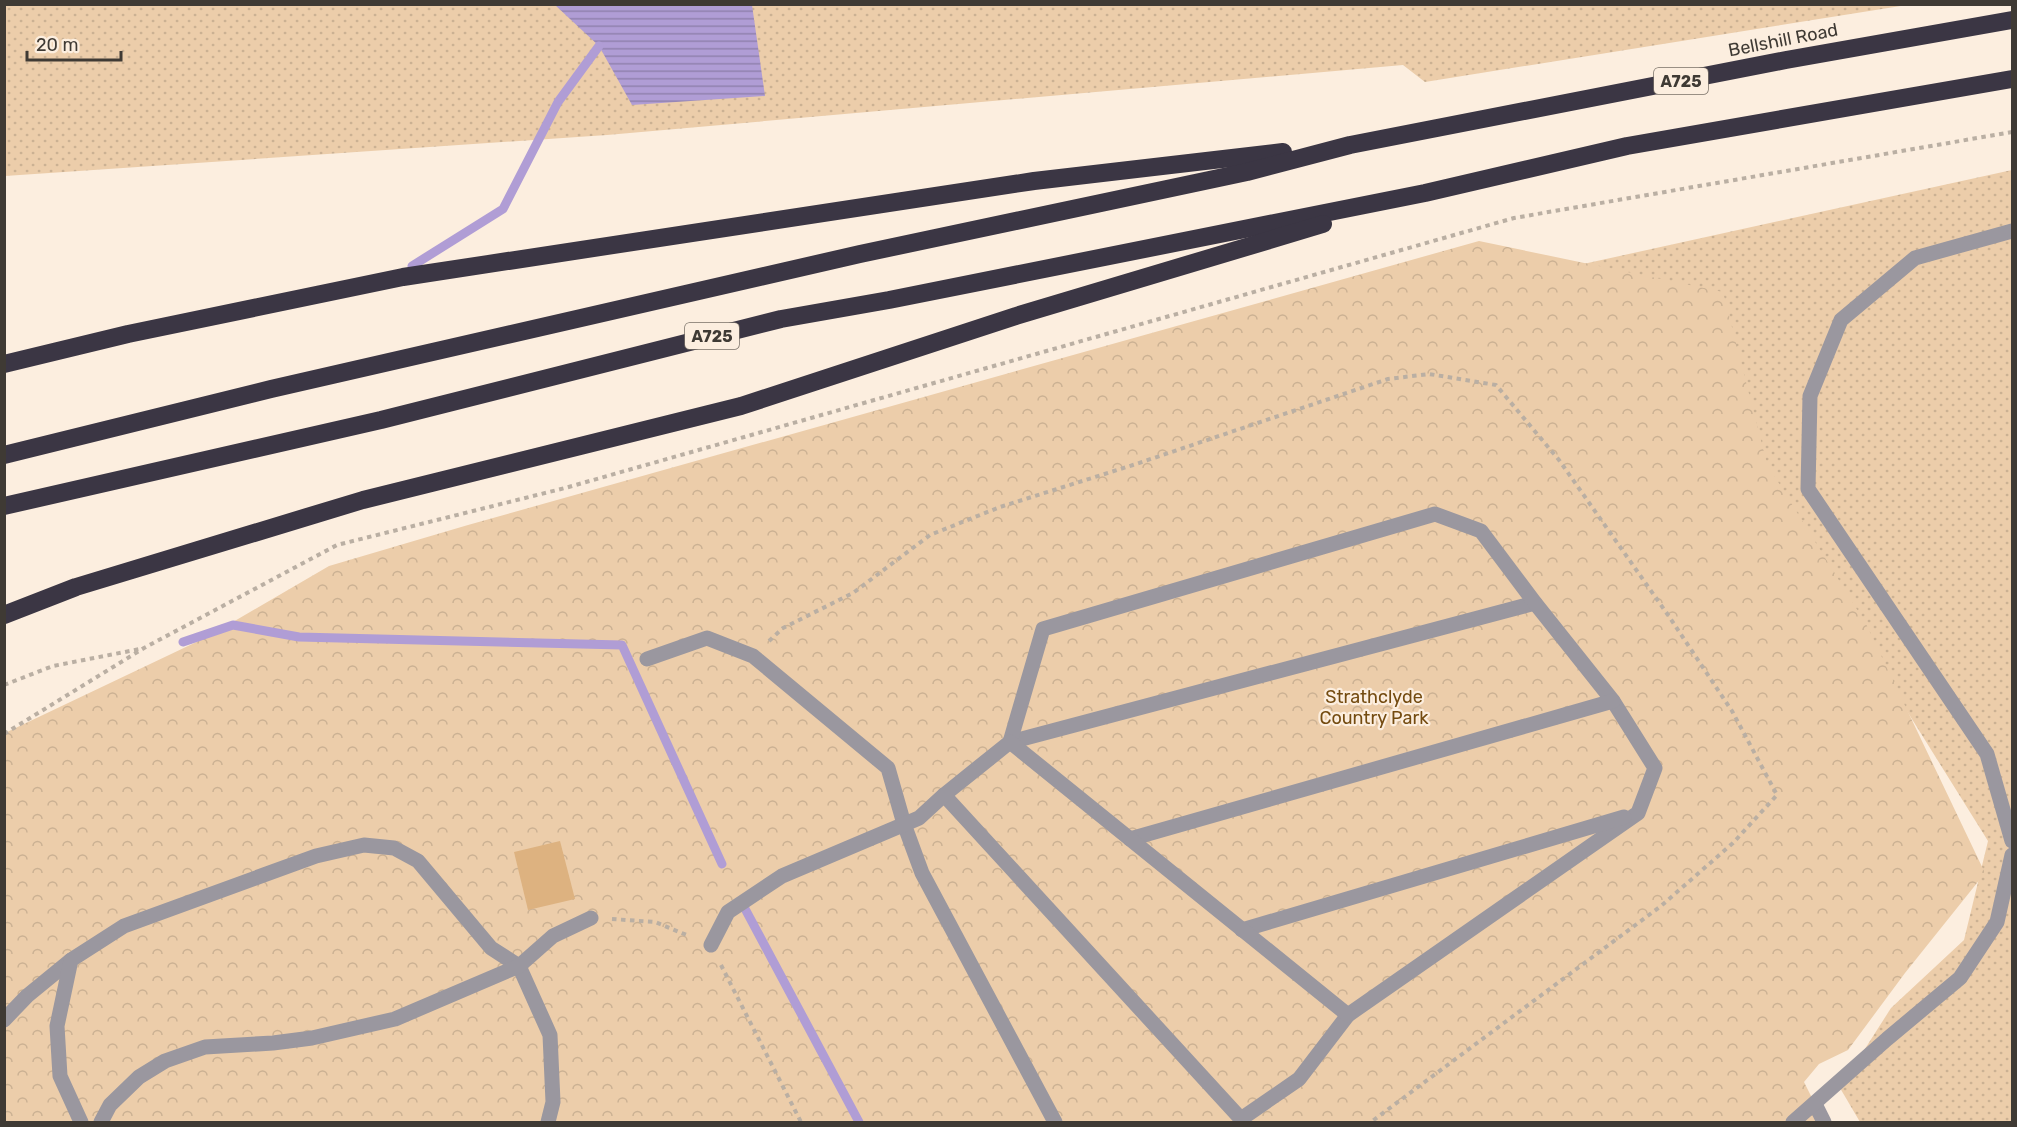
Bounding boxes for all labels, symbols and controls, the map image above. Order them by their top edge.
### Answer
street label: Bellshill Road [1726,19,1840,61]
scale bar [27,24,122,62]
text: 20 m [36,34,78,56]
road number: A725 [1654,68,1708,94]
road number: A725 [685,323,739,349]
park label: Strathclyde Country Park [1319,686,1429,729]

